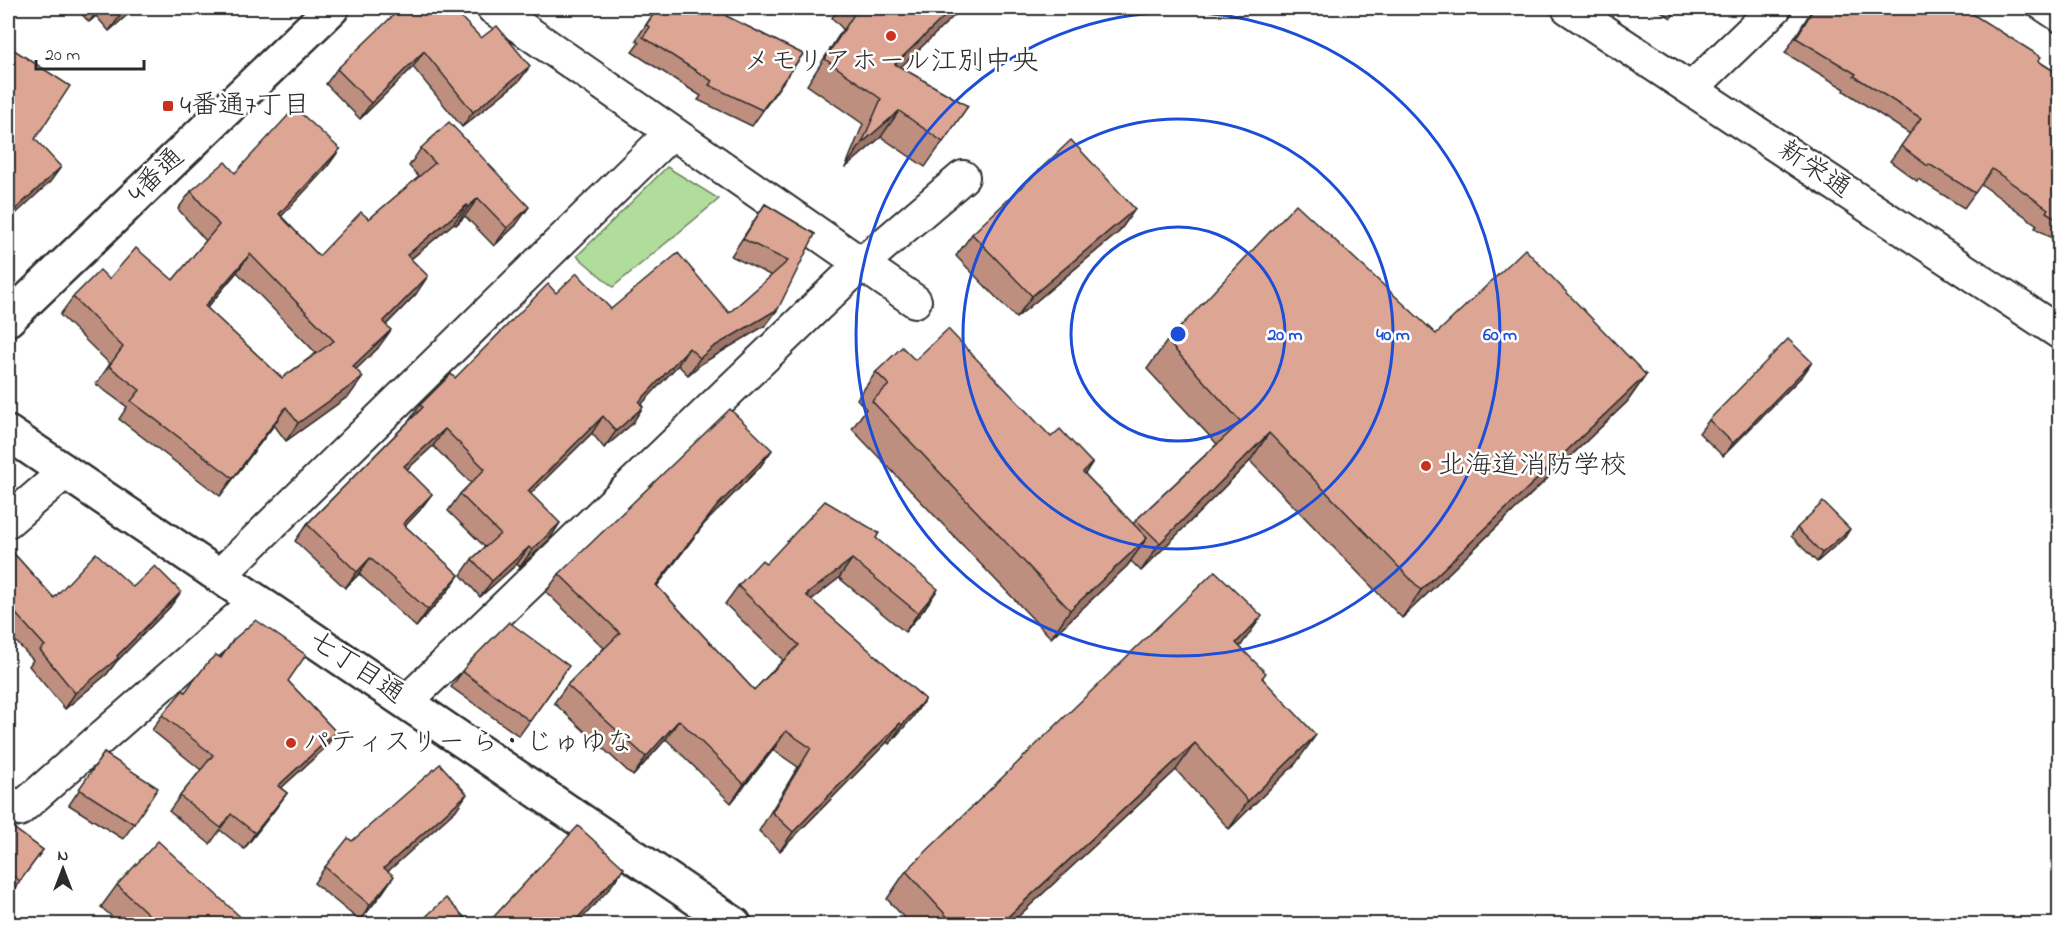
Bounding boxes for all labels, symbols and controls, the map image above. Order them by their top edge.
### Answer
marker: メモリアホール江別中央 [884,29,898,43]
scale bar [36,33,144,71]
text: 20 m [45,43,80,69]
place label: メモリアホール江別中央 [743,43,1039,82]
place label: 4番通7丁目 [180,87,310,126]
marker: 4番通7丁目 [161,99,175,113]
street label: 新栄通 [1770,131,1858,209]
street label: 4番通 [120,139,194,213]
text: 20 m [1266,323,1303,349]
text: 40 m [1376,323,1410,349]
text: 60 m [1483,323,1517,349]
centre of rings [1168,324,1188,344]
place label: 北海道消防学校 [1438,447,1627,486]
marker: 北海道消防学校 [1419,459,1433,473]
street label: 七丁目通 [300,622,412,714]
place label: パティスリー ら・じゅゆな [303,724,634,763]
marker: パティスリー ら・じゅゆな [284,736,298,750]
north arrow [33,839,93,899]
text: N [58,844,69,868]

